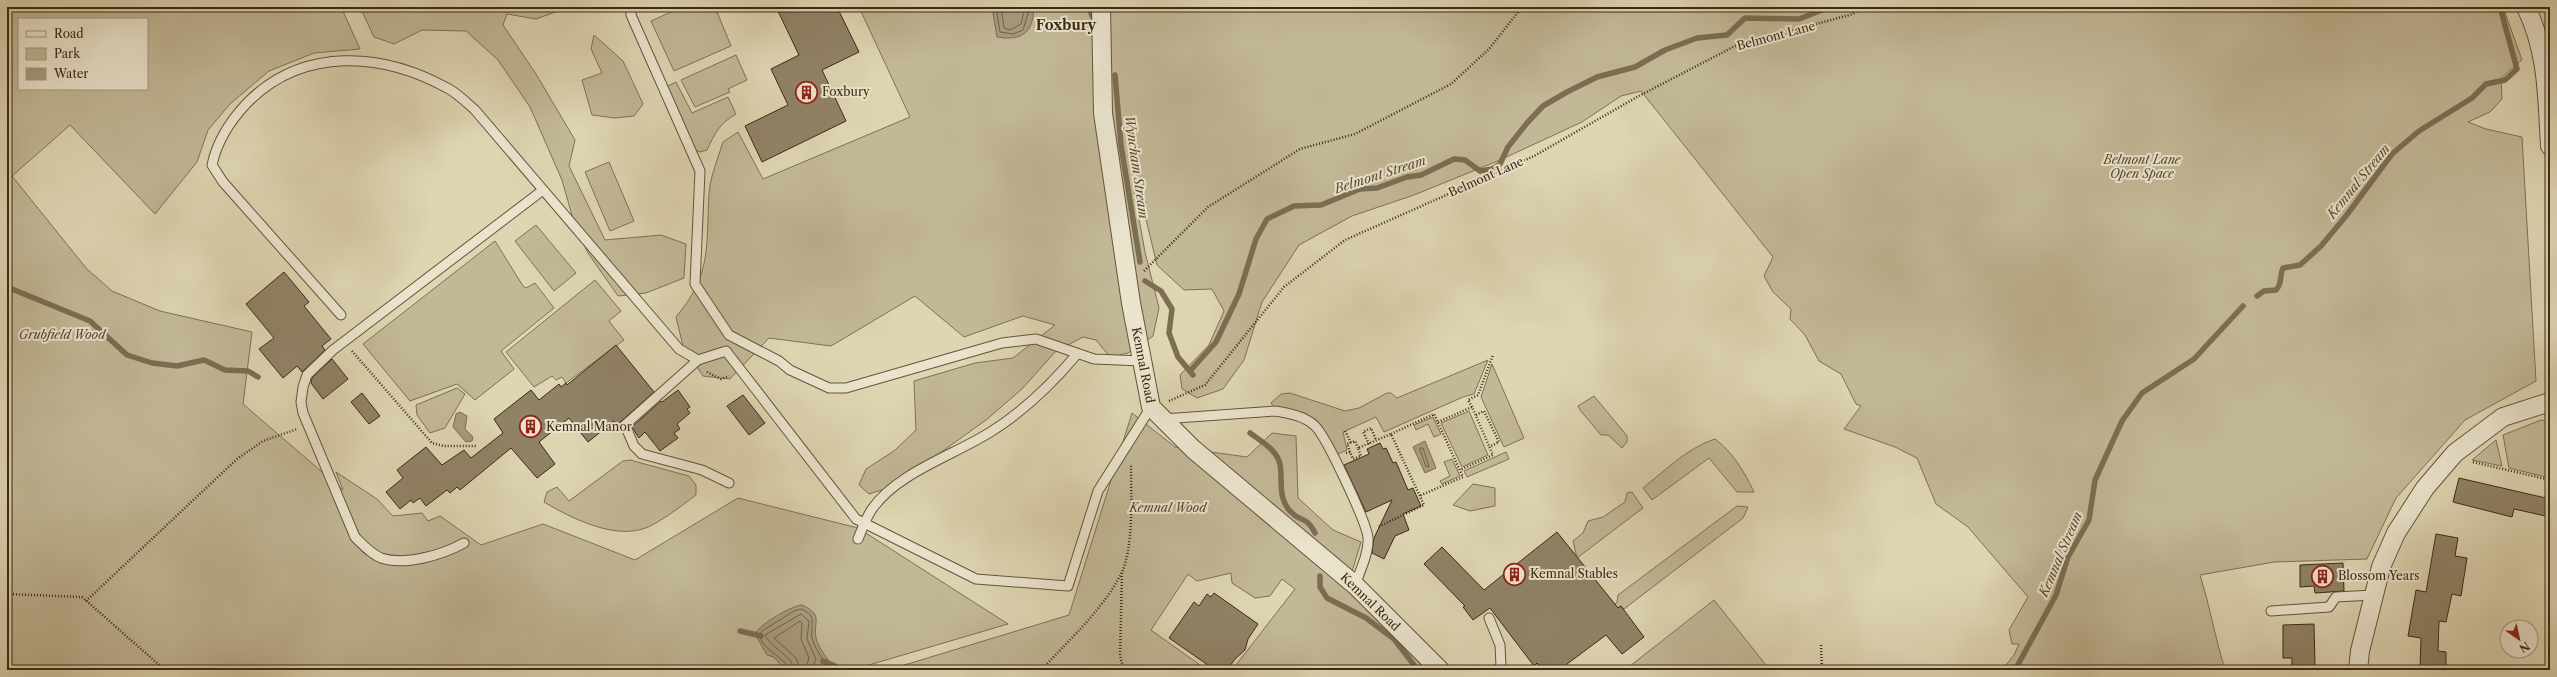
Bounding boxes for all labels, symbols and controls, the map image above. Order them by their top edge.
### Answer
district label: Foxbury [1036,16,1097,34]
legend [18,18,148,90]
street label: Belmont Lane [1735,18,1817,53]
text: Road [54,26,84,41]
text: Park [54,46,81,61]
text: Water [53,66,88,81]
building icon: Foxbury [794,79,820,105]
place label: Foxbury [822,84,870,99]
water label: Wyncham Stream [1122,114,1152,220]
water label: Kemnal Stream [2323,141,2393,222]
water label: Belmont Stream [1331,152,1428,197]
park label: Belmont Lane Open Space [2102,152,2182,181]
street label: Belmont Lane [1446,153,1526,200]
street label: Kemnal Road [1129,326,1158,405]
park label: Grubfield Wood [19,327,107,342]
building icon: Kemnal Manor [518,414,544,440]
place label: Kemnal Manor [546,419,632,434]
park label: Kemnal Wood [1129,500,1208,515]
water label: Kemnal Stream [2034,509,2085,600]
building icon: Kemnal Stables [1502,561,1528,587]
building icon: Blossom Years [2309,563,2335,589]
place label: Kemnal Stables [1530,566,1618,581]
place label: Blossom Years [2338,568,2419,583]
street label: Kemnal Road [1337,569,1404,634]
north arrow [2499,619,2539,659]
text: N [2516,639,2532,656]

